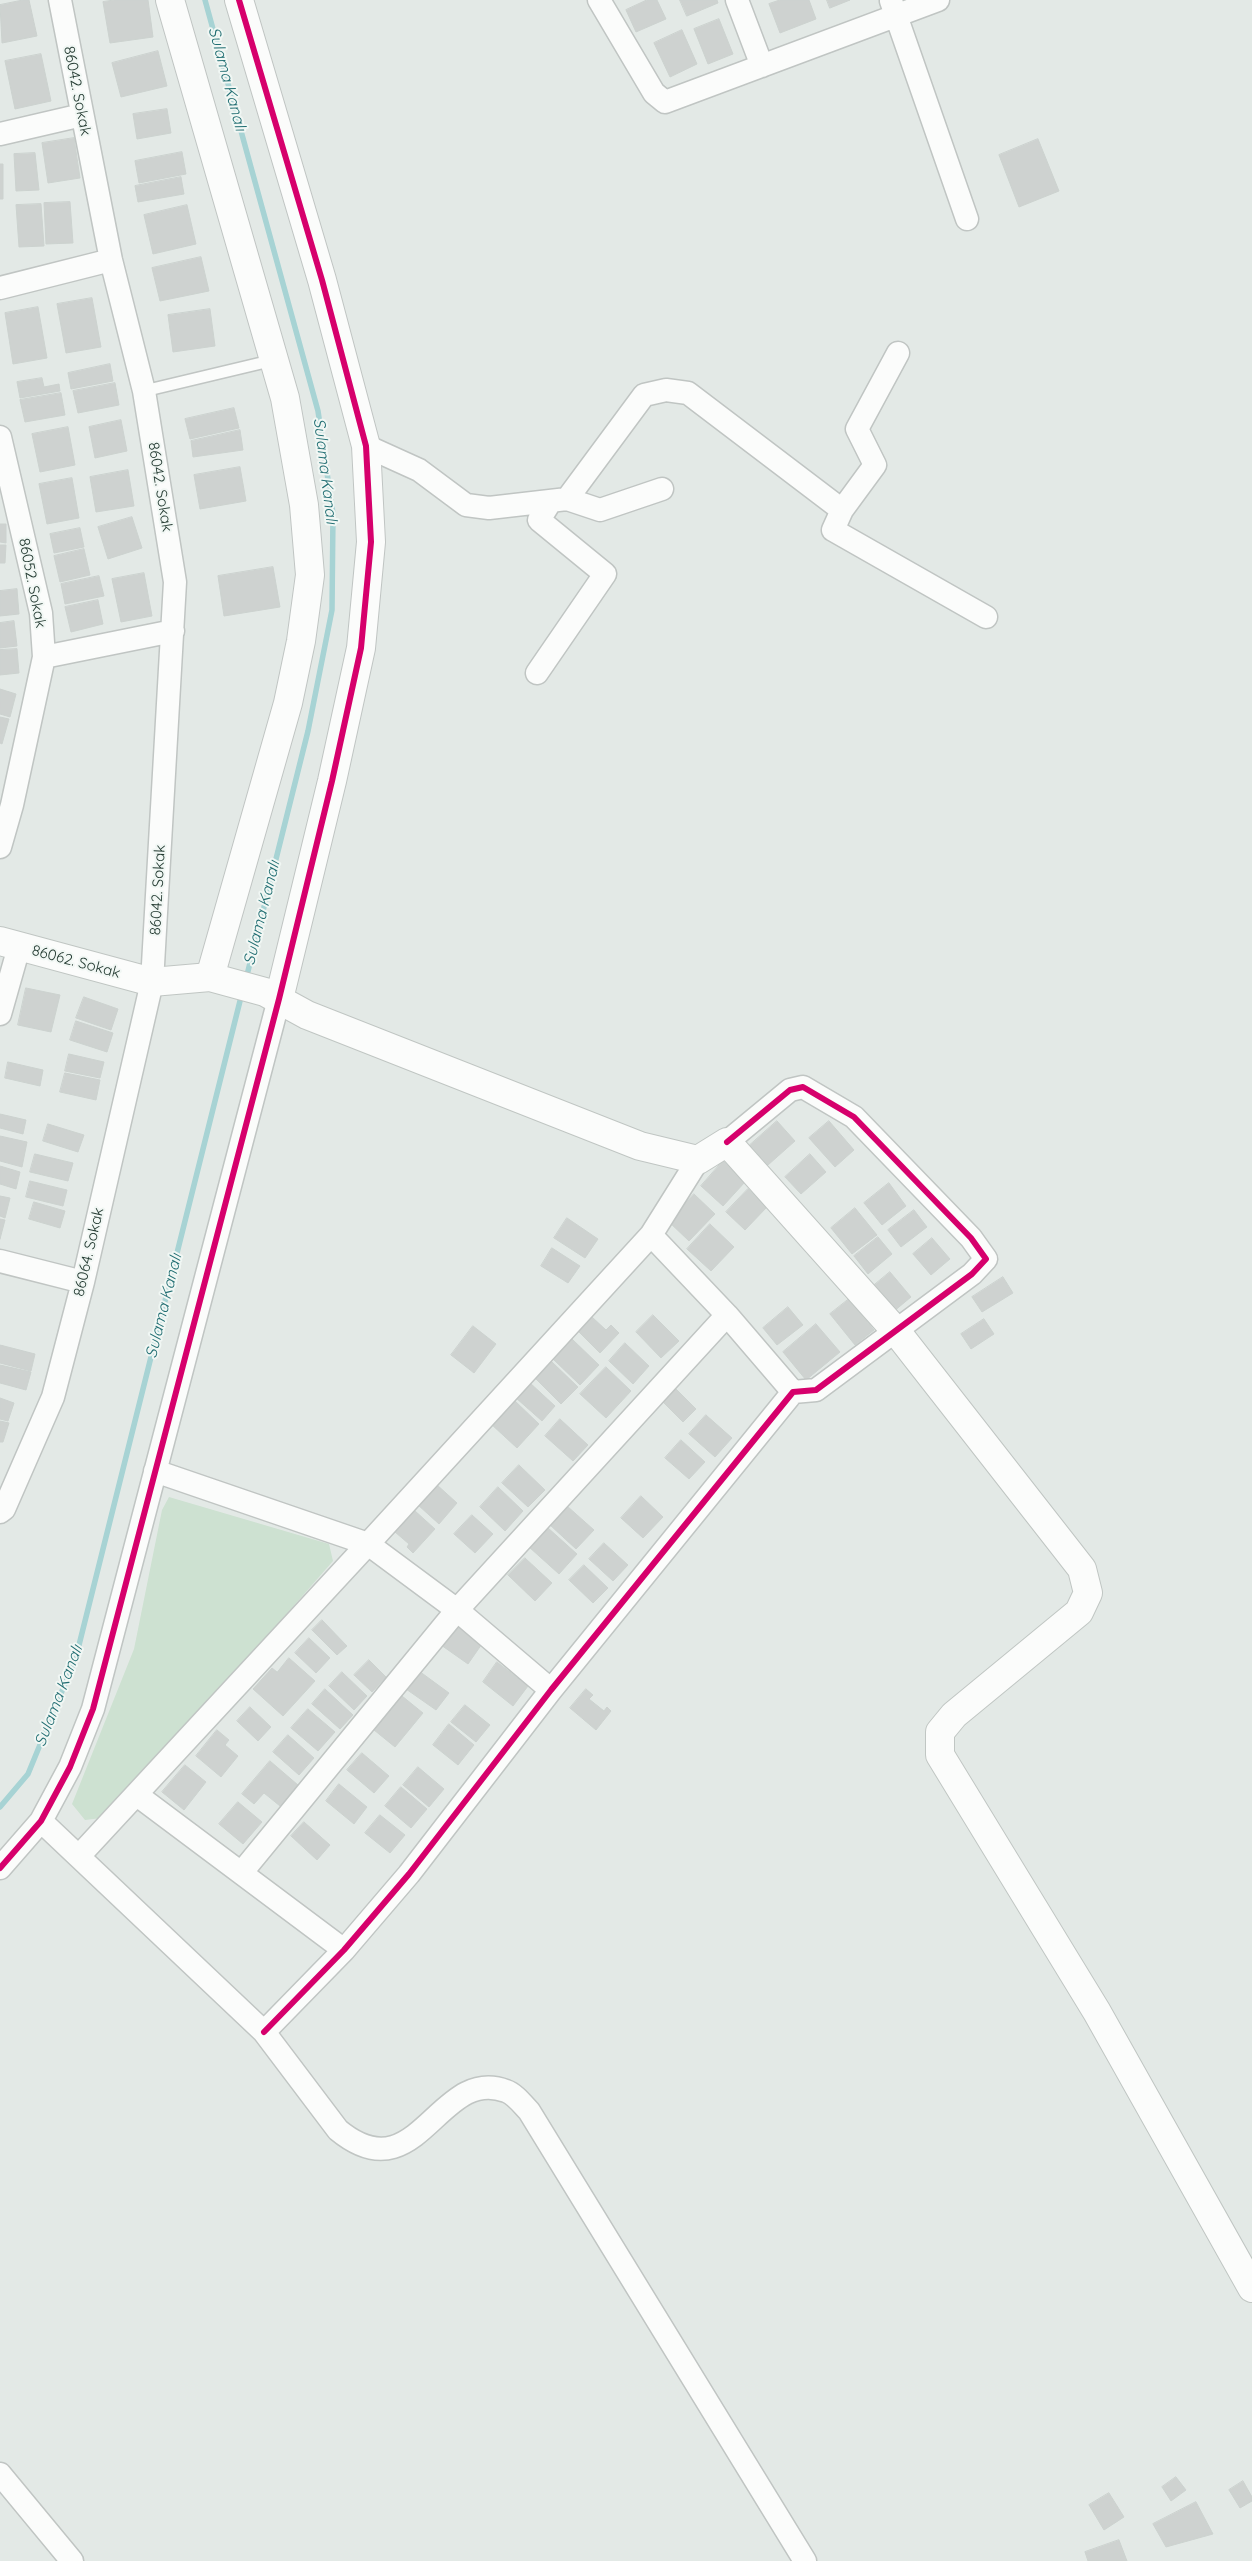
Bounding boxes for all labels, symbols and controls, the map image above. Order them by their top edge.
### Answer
water label: Sulama Kanalı [204,25,250,133]
street label: 86042. Sokak [60,45,94,137]
water label: Sulama Kanalı [309,417,341,525]
street label: 86042. Sokak [144,441,176,533]
street label: 86052. Sokak [14,537,50,629]
street label: 86042. Sokak [147,844,169,936]
water label: Sulama Kanalı [240,859,284,967]
street label: 86062. Sokak [30,942,122,982]
street label: 86064. Sokak [70,1206,108,1298]
water label: Sulama Kanalı [142,1252,186,1360]
water label: Sulama Kanalı [31,1643,87,1749]

